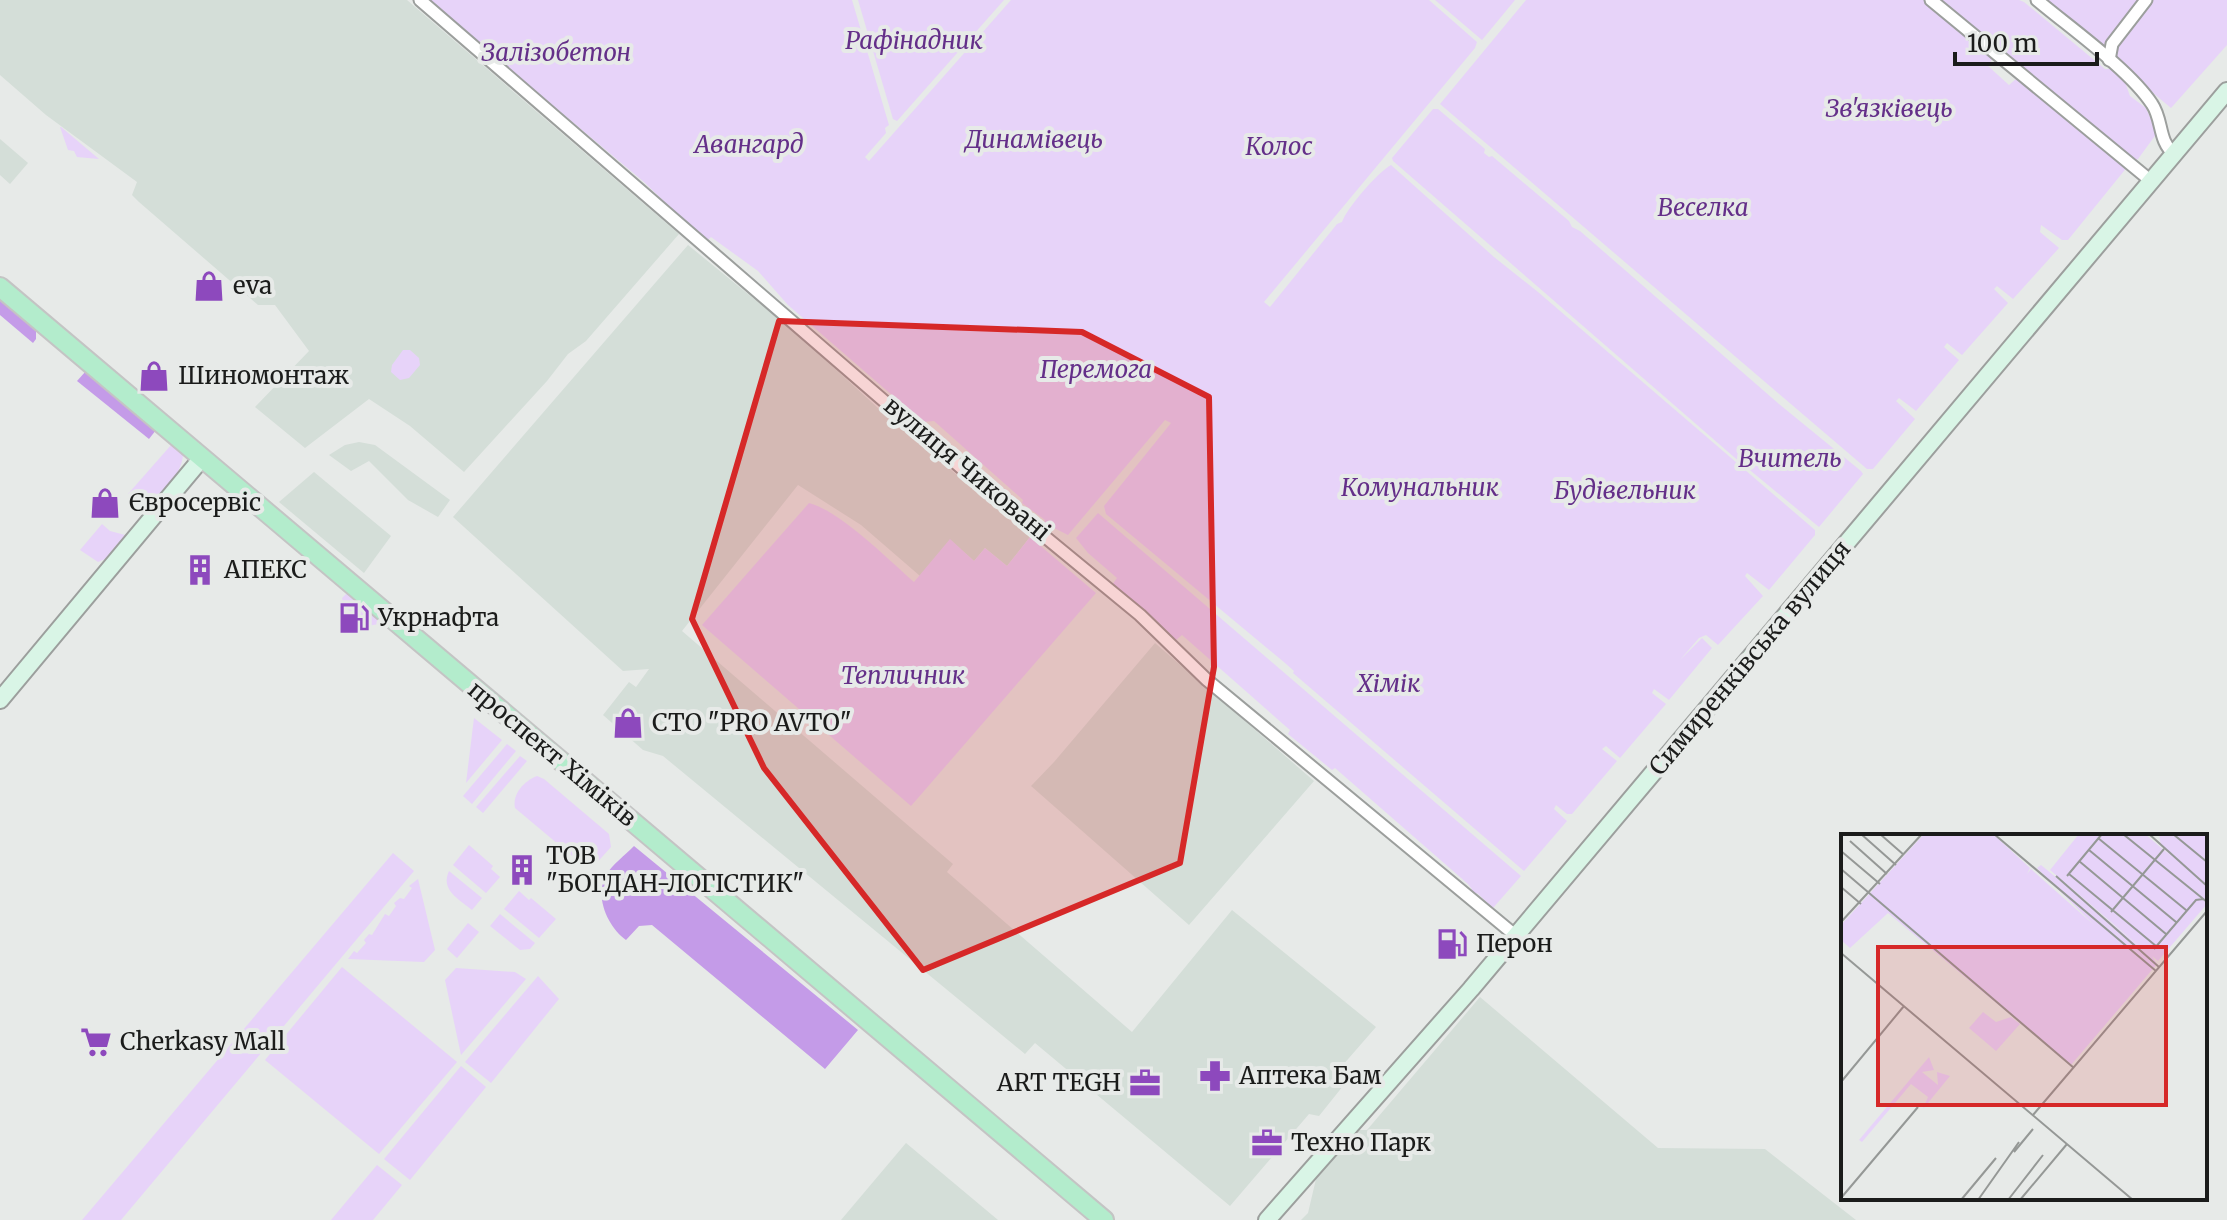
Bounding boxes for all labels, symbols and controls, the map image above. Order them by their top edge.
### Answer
scale bar [1955,16,2097,66]
park label: Рафінадник [845,25,983,56]
text: 100 m [1967,28,2038,59]
park label: Залізобетон [481,37,631,68]
park label: Зв'язківець [1825,93,1953,124]
park label: Динамівець [963,124,1103,155]
park label: Авангард [692,129,804,160]
park label: Колос [1245,131,1313,162]
park label: Веселка [1657,192,1749,223]
shop icon: eva [192,269,226,303]
place label: eva [233,270,272,301]
park label: Перемога [1040,354,1152,385]
shop icon: Шиномонтаж [137,359,171,393]
place label: Шиномонтаж [178,360,349,391]
street label: вулиця Чиковані [878,390,1057,548]
park label: Вчитель [1738,443,1842,474]
park label: Комунальник [1341,472,1499,503]
park label: Будівельник [1554,475,1696,506]
shop icon: Євросервіс [88,486,122,520]
place label: Євросервіс [129,487,261,518]
street label: Симиренківська вулиця [1642,534,1857,781]
building icon: АПЕКС [183,553,217,587]
place label: АПЕКС [223,554,307,585]
fuel station icon: Укрнафта [337,601,371,635]
place label: Укрнафта [377,602,499,633]
park label: Тепличник [841,660,965,691]
park label: Хімік [1357,668,1420,699]
street label: проспект Хіміків [462,674,643,833]
shop icon: СТО "PRO AVTO" [611,706,645,740]
place label: СТО "PRO AVTO" [652,707,852,738]
inset map [1841,834,2207,1200]
place label: ТОВ "БОГДАН-ЛОГІСТИК" [546,840,804,899]
building icon: ТОВ "БОГДАН-ЛОГІСТИК" [505,853,539,887]
fuel station icon: Перон [1435,927,1469,961]
place label: Перон [1476,928,1553,959]
supermarket icon: Cherkasy Mall [79,1025,113,1059]
place label: Cherkasy Mall [120,1026,285,1057]
pharmacy icon: Аптека Бам [1198,1059,1232,1093]
place label: Аптека Бам [1238,1060,1382,1091]
office icon: ART TEGH [1128,1066,1162,1100]
place label: ART TEGH [996,1067,1121,1098]
office icon: Техно Парк [1250,1126,1284,1160]
place label: Техно Парк [1291,1127,1431,1158]

